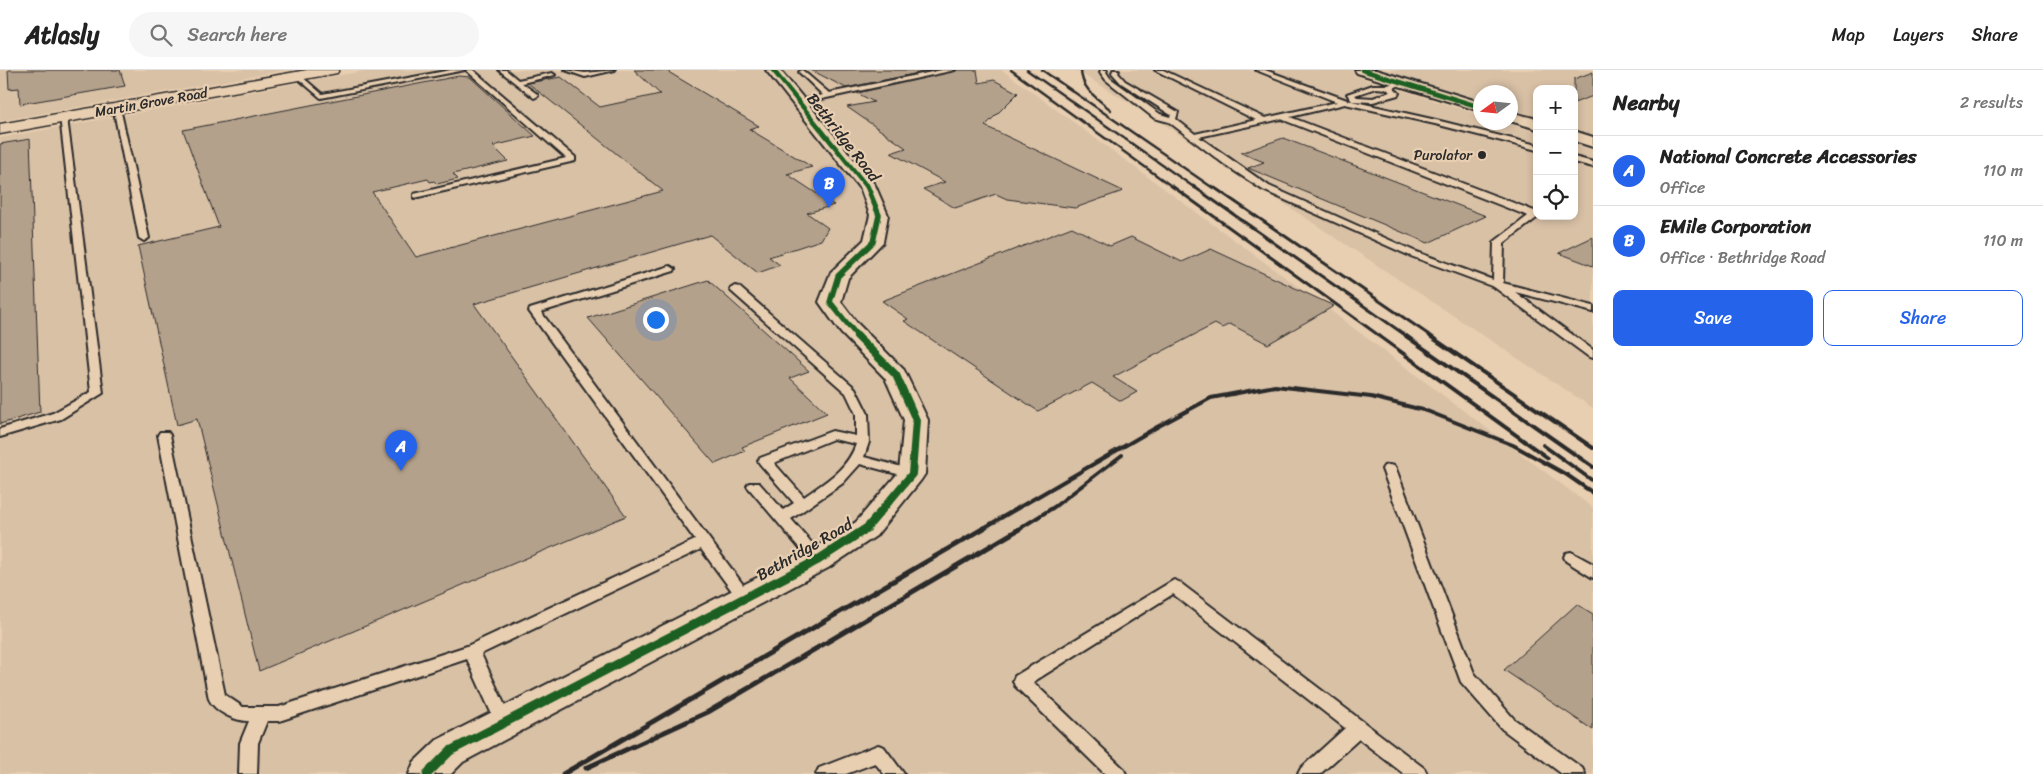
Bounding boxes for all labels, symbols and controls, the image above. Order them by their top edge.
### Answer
search box [129,12,479,57]
text: Atlasly [25,14,99,56]
text: Search here [187,18,287,51]
text: Map [1832,19,1865,51]
text: Layers [1893,19,1944,51]
text: Share [1972,19,2018,51]
icon: search [147,21,175,49]
street label: Martin Grove Road [93,80,211,125]
text: Nearby [1613,84,1679,122]
north arrow [1473,85,1518,130]
map controls [1533,85,1578,220]
button: + [1533,85,1578,130]
text: 2 results [1960,88,2023,117]
street label: Bethridge Road [803,89,885,185]
button: − [1533,130,1578,175]
text: National Concrete Accessories [1660,140,1917,173]
place label: Purolator [1414,143,1473,168]
marker: Purolator [1476,149,1488,161]
text: A [1624,156,1634,185]
text: 110 m [1983,156,2023,185]
pin: B [813,167,845,208]
text: Office [1660,173,1705,202]
button: locate [1533,175,1578,220]
text: EMile Corporation [1660,210,1811,243]
text: B [1624,226,1634,255]
text: 110 m [1983,226,2023,255]
text: Office · Bethridge Road [1660,243,1825,272]
button: Save [1613,290,1813,346]
button: Share [1823,290,2023,346]
your location [643,307,669,333]
pin: A [385,430,417,471]
street label: Bethridge Road [751,509,859,589]

